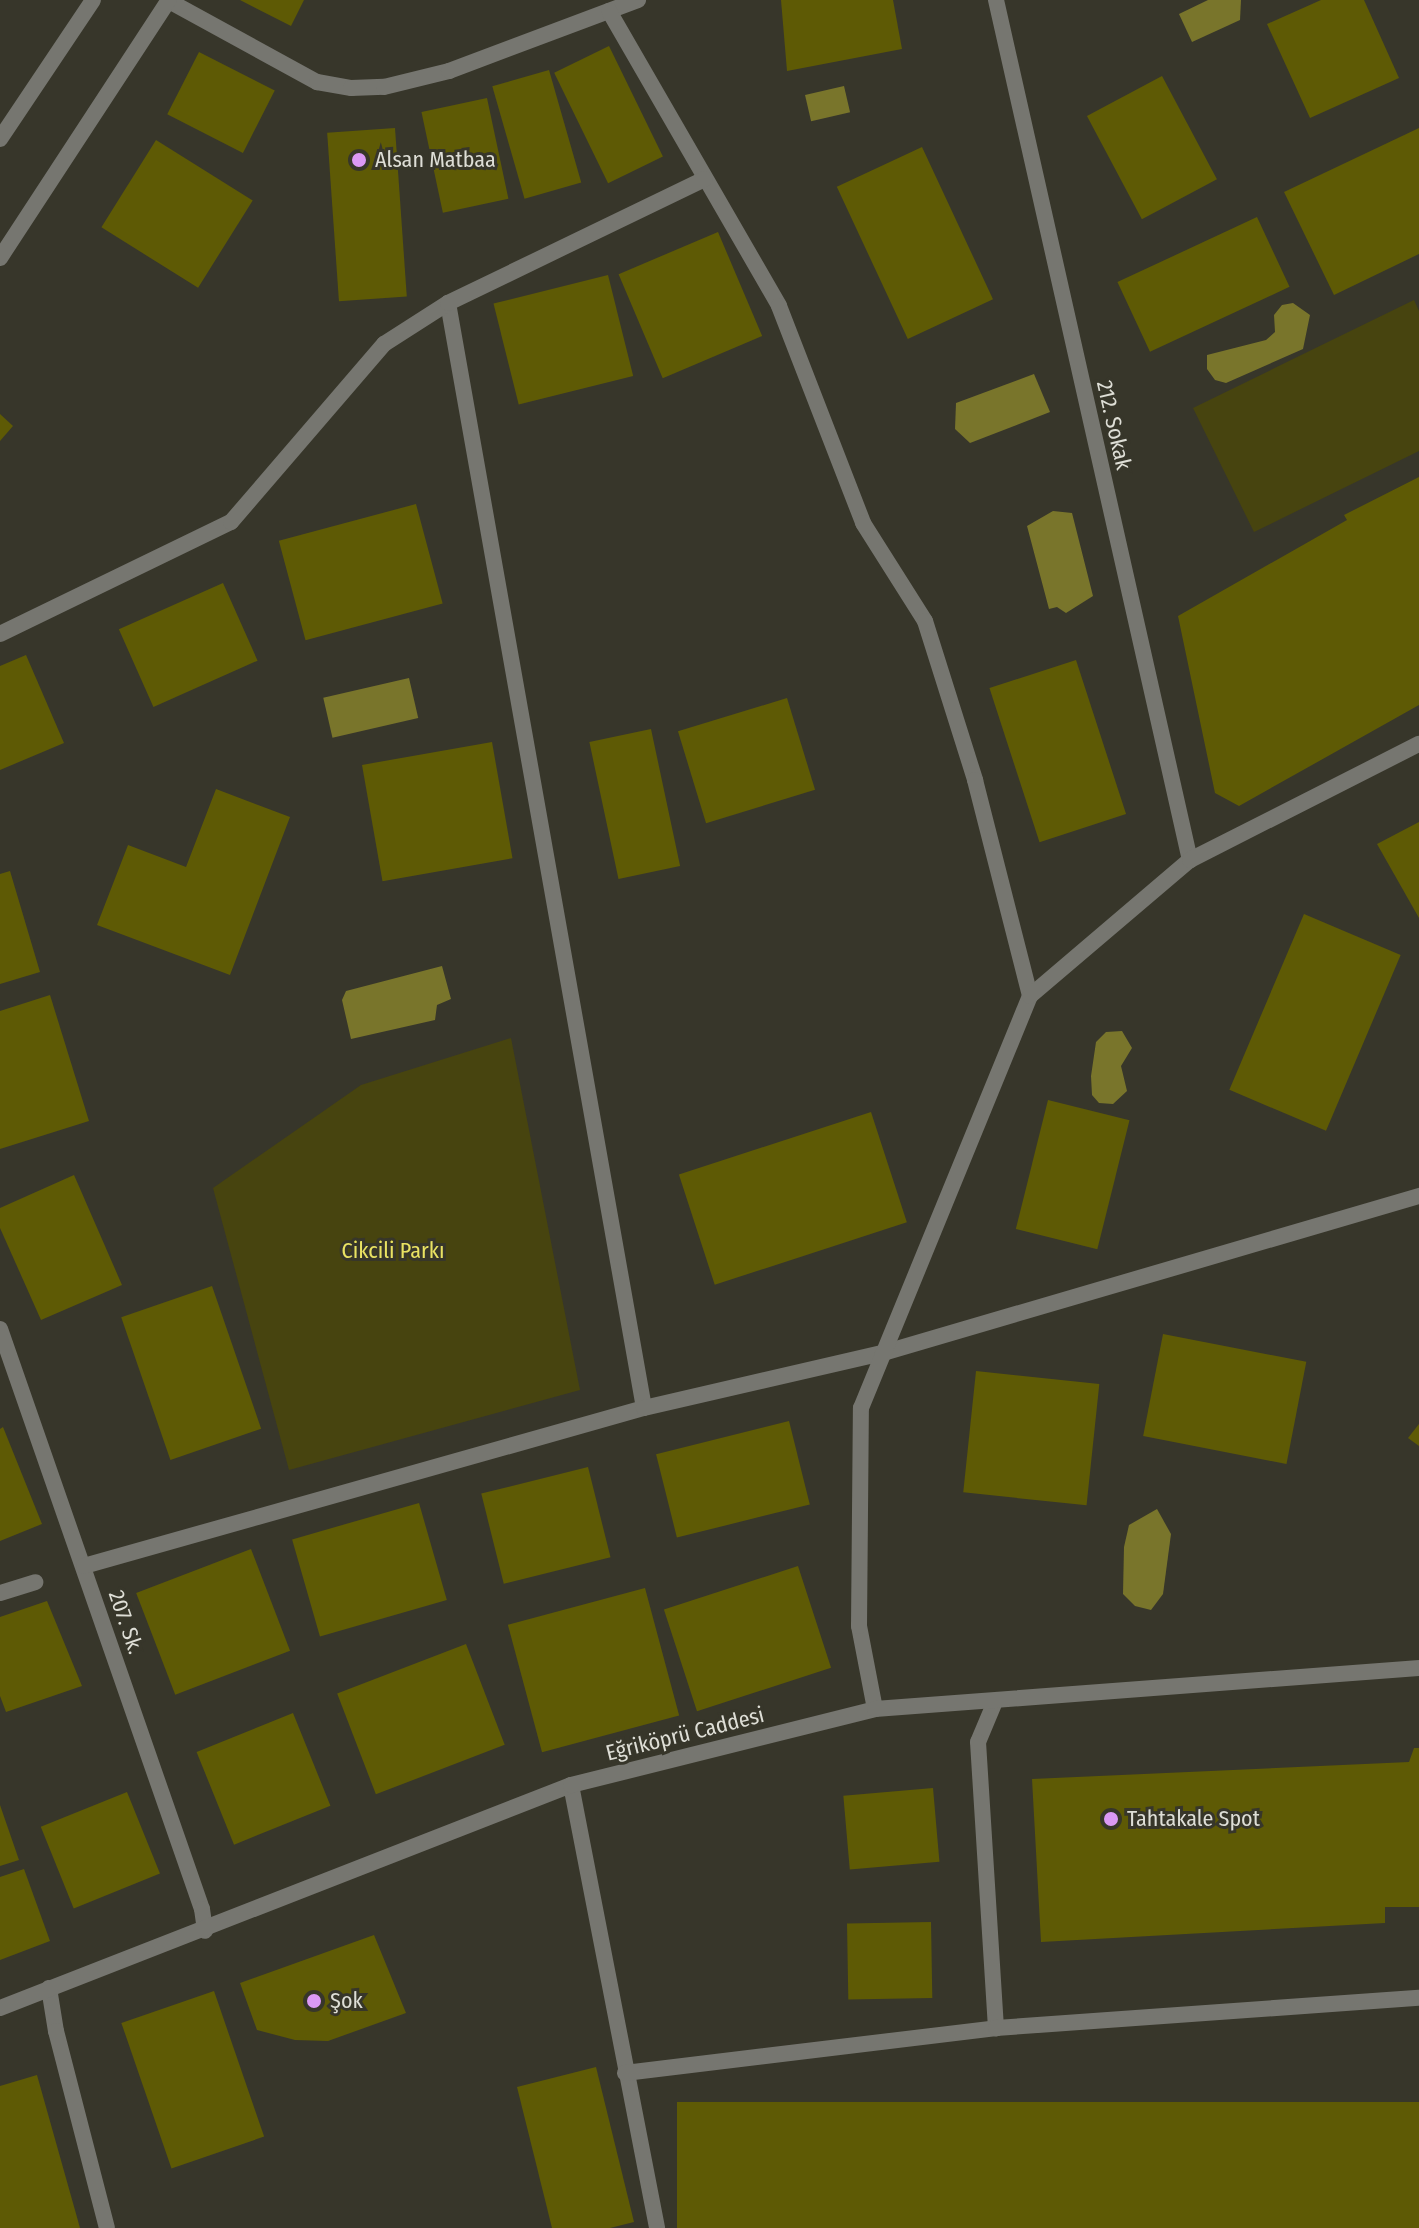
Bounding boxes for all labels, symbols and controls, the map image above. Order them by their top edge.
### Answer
place label: Alsan Matbaa [375,147,496,173]
marker: Alsan Matbaa [350,151,368,169]
street label: 212. Sokak [1091,378,1137,472]
park label: Cikcili Parkı [342,1238,444,1264]
street label: 207. Sk. [103,1587,149,1657]
street label: Eğriköprü Caddesi [603,1702,767,1766]
place label: Tahtakale Spot [1127,1806,1260,1832]
marker: Tahtakale Spot [1102,1810,1120,1828]
place label: Şok [330,1988,363,2014]
marker: Şok [305,1992,323,2010]

